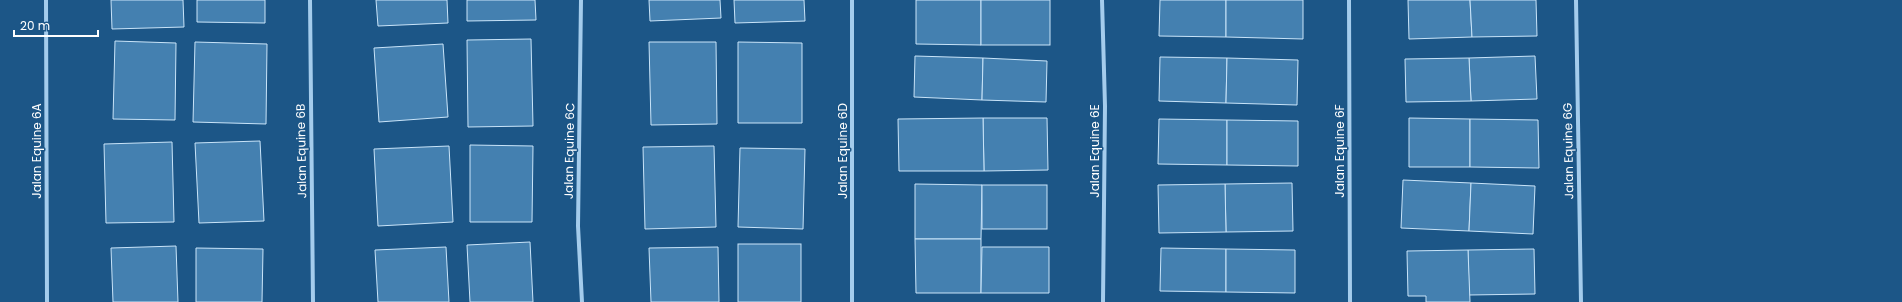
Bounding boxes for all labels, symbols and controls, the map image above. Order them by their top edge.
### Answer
scale bar [14,12,98,38]
text: 20 m [20,17,50,34]
street label: Jalan Equine 6A [28,103,45,199]
street label: Jalan Equine 6C [560,103,578,199]
street label: Jalan Equine 6D [834,103,851,199]
street label: Jalan Equine 6G [1559,103,1577,199]
street label: Jalan Equine 6B [292,104,310,198]
street label: Jalan Equine 6E [1086,104,1103,198]
street label: Jalan Equine 6F [1331,104,1348,198]

